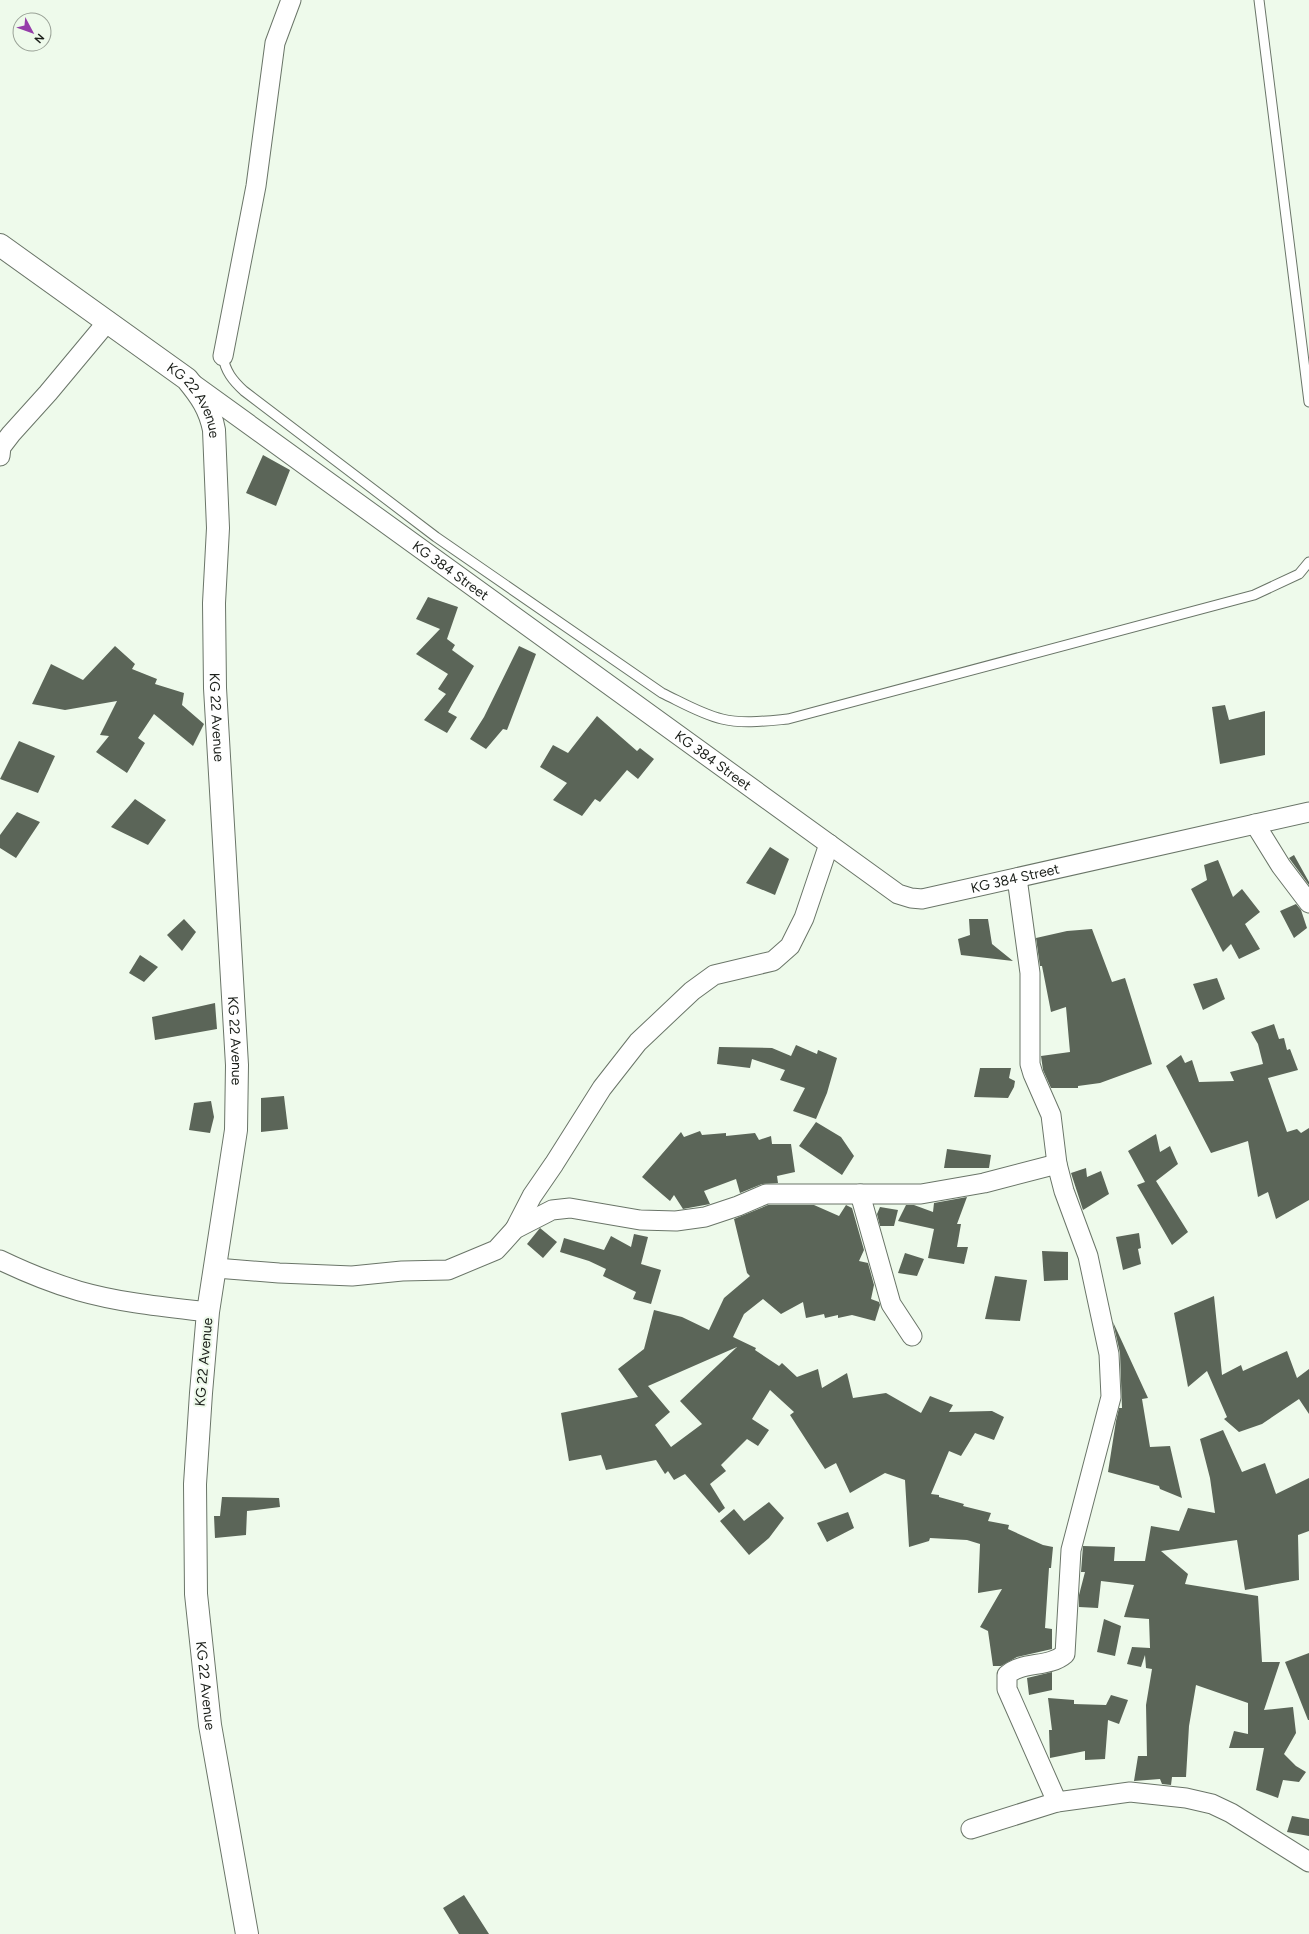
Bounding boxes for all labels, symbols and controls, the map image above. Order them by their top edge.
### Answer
north arrow [12,12,52,52]
text: N [31,31,47,46]
street label: KG 22 Avenue [164,359,223,439]
street label: KG 384 Street [409,537,492,604]
street label: KG 22 Avenue [206,673,228,763]
street label: KG 384 Street [672,727,755,794]
street label: KG 384 Street [969,860,1061,896]
street label: KG 22 Avenue [225,996,246,1086]
street label: KG 22 Avenue [192,1317,216,1407]
street label: KG 22 Avenue [193,1640,219,1732]

